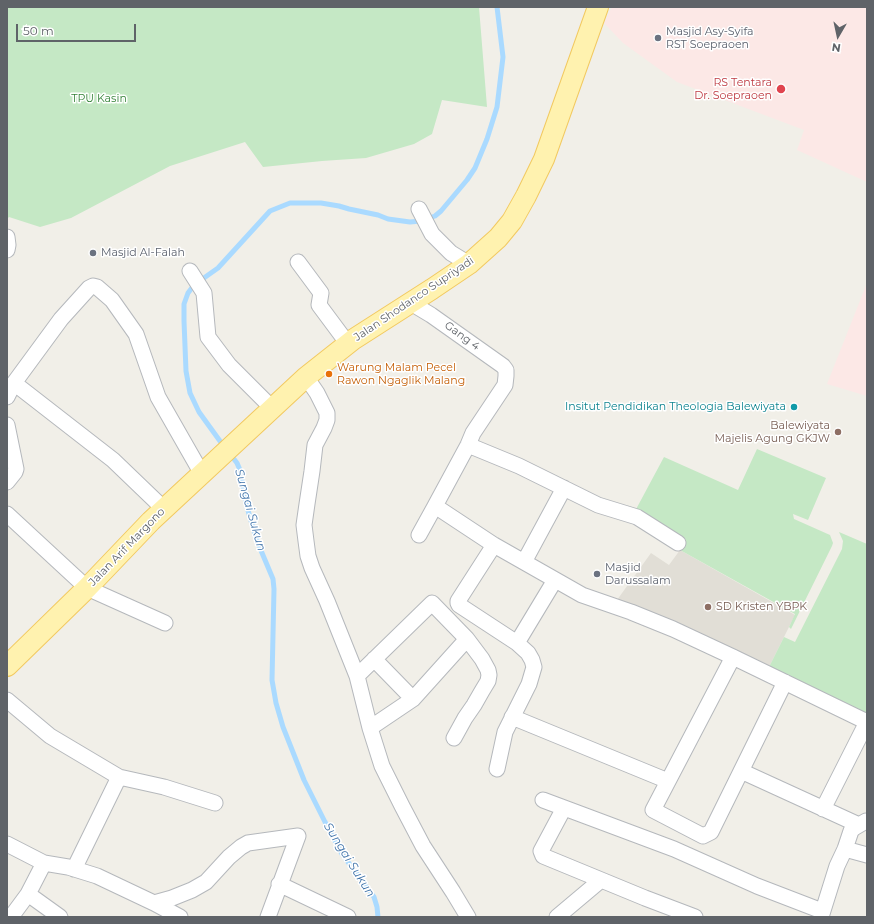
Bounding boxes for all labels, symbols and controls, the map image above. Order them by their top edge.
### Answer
scale bar [18,16,138,42]
north arrow [818,16,858,56]
text: 50 m [23,23,54,38]
place label: Masjid Asy-Syifa RST Soepraoen [666,25,754,51]
marker: Masjid Asy-Syifa RST Soepraoen [653,33,663,43]
text: N [831,40,842,55]
place label: RS Tentara Dr. Soepraoen [694,76,772,102]
marker: RS Tentara Dr. Soepraoen [775,83,787,95]
park label: TPU Kasin [71,92,127,106]
place label: Masjid Al-Falah [101,246,185,260]
marker: Masjid Al-Falah [88,248,98,258]
street label: Jalan Shodanco Supriyadi [352,254,476,344]
street label: Gang 4 [442,319,482,353]
place label: Warung Malam Pecel Rawon Ngaglik Malang [337,361,465,387]
marker: Warung Malam Pecel Rawon Ngaglik Malang [324,369,334,379]
place label: Insitut Pendidikan Theologia Balewiyata [565,400,786,414]
marker: Insitut Pendidikan Theologia Balewiyata [789,402,799,412]
place label: Balewiyata Majelis Agung GKJW [715,419,830,445]
marker: Balewiyata Majelis Agung GKJW [833,427,843,437]
water label: Sungai Sukun [231,467,269,553]
street label: Jalan Arif Margono [86,505,168,589]
place label: Masjid Darussalam [605,561,671,587]
marker: Masjid Darussalam [592,569,602,579]
place label: SD Kristen YBPK [716,600,807,614]
marker: SD Kristen YBPK [703,602,713,612]
water label: Sungai Sukun [320,820,378,900]

